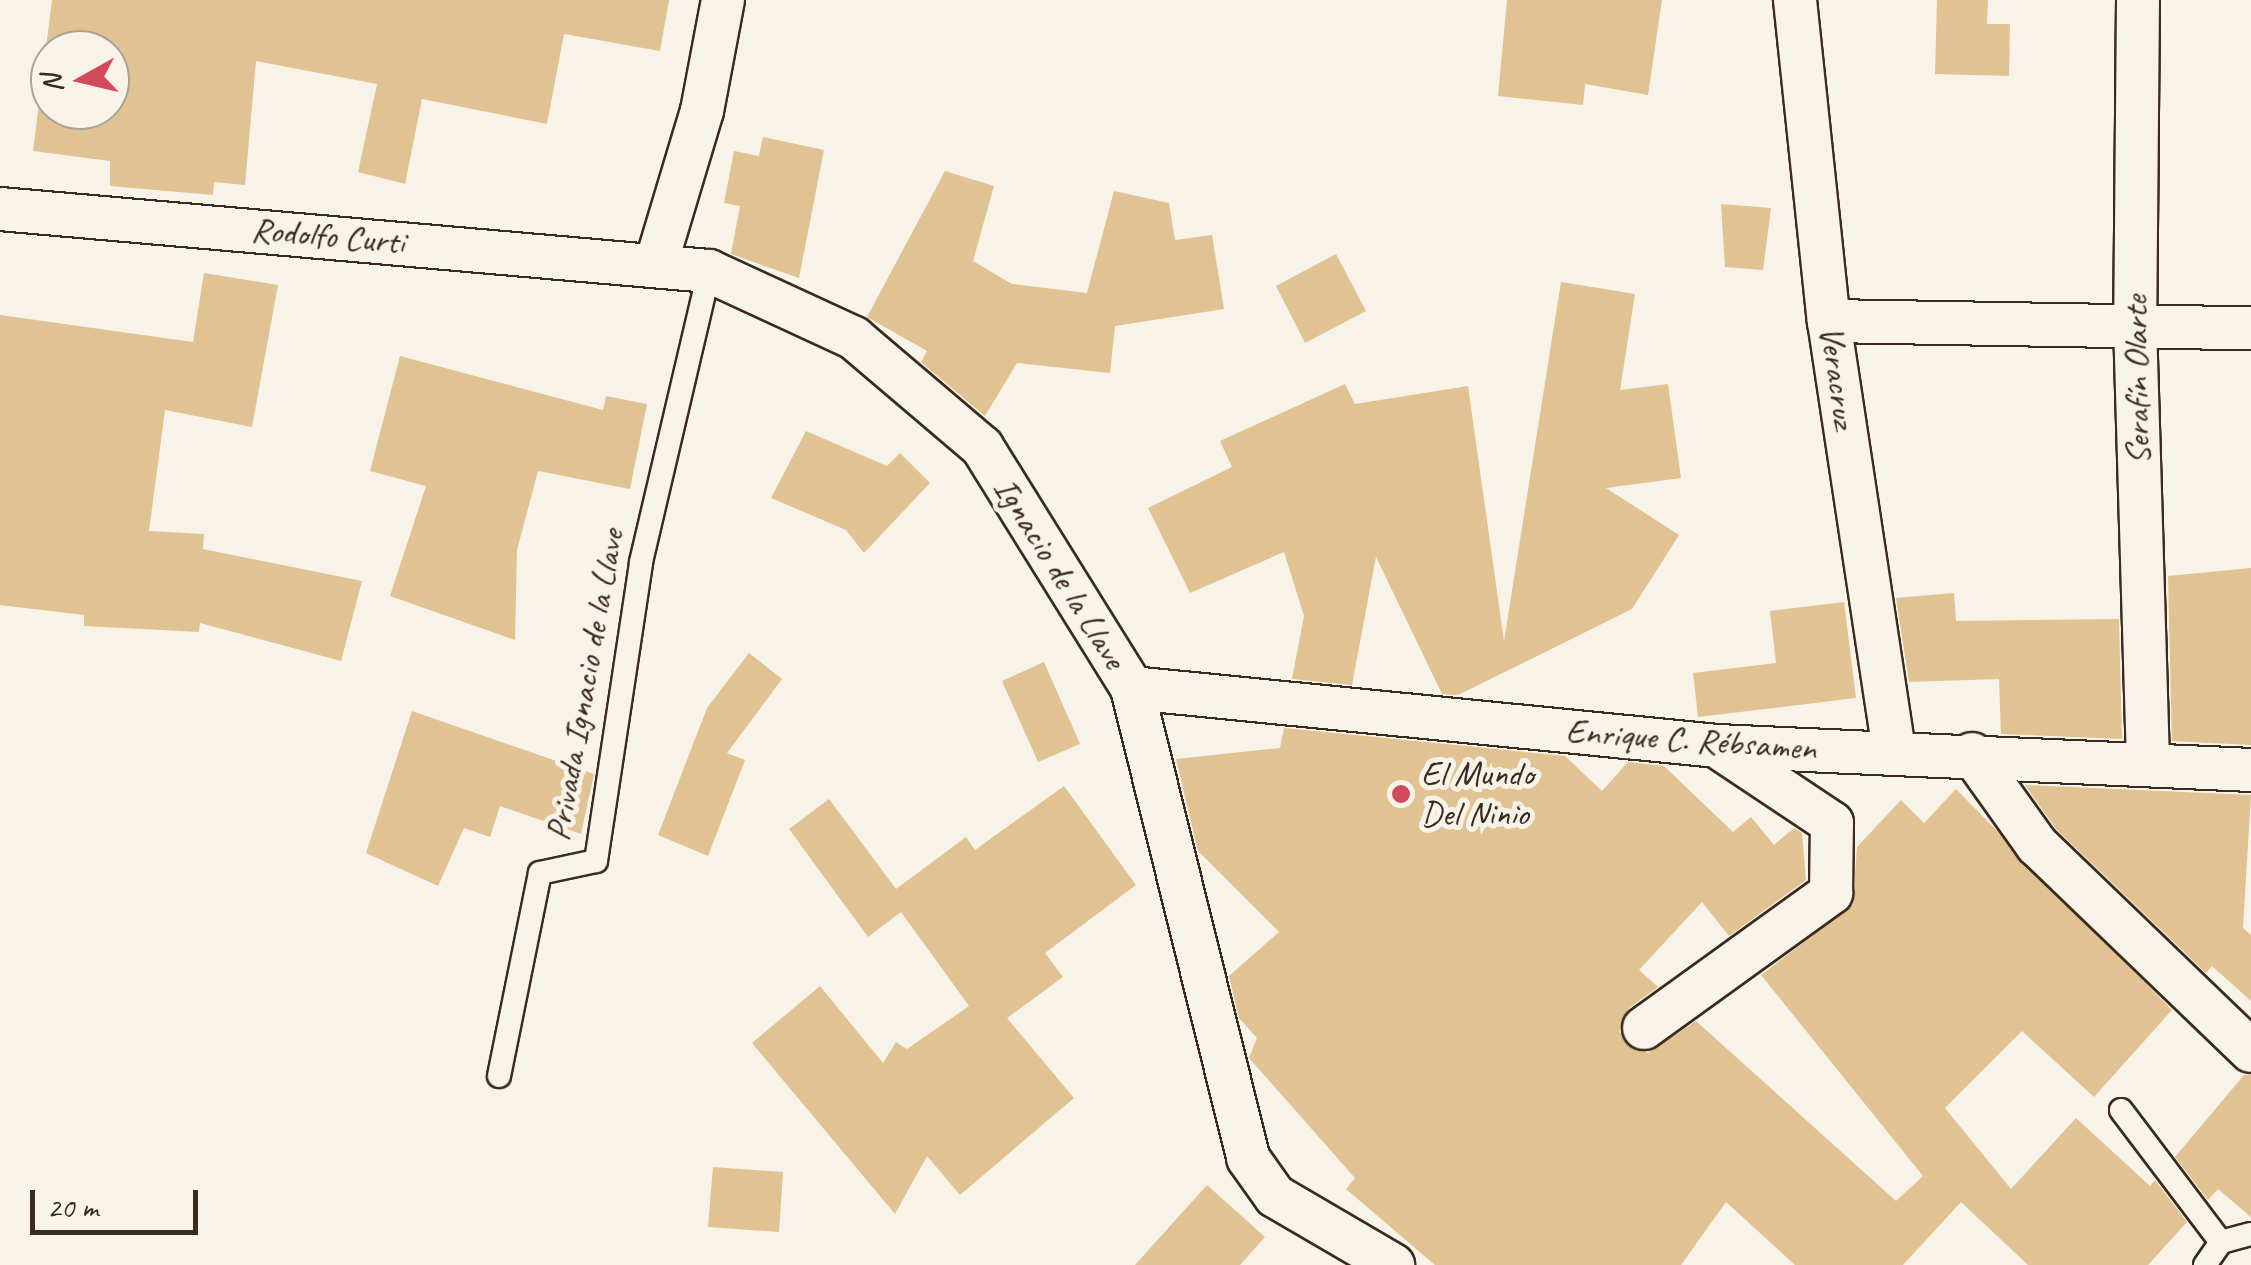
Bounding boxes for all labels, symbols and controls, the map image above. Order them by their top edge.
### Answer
north arrow [30,30,130,130]
text: N [33,73,70,95]
street label: Rodolfo Curti [250,208,406,264]
street label: Serafín Olarte [2115,295,2159,465]
street label: Veracruz [1810,323,1866,431]
street label: Ignacio de la Llave [984,468,1136,678]
street label: Privada Ignacio de la Llave [537,525,633,845]
street label: Enrique C. Rébsamen [1565,710,1817,770]
place label: El Mundo Del Ninio [1421,753,1534,835]
marker: El Mundo Del Ninio [1390,783,1412,805]
scale bar [35,1170,202,1232]
text: 20 m [47,1188,98,1226]

